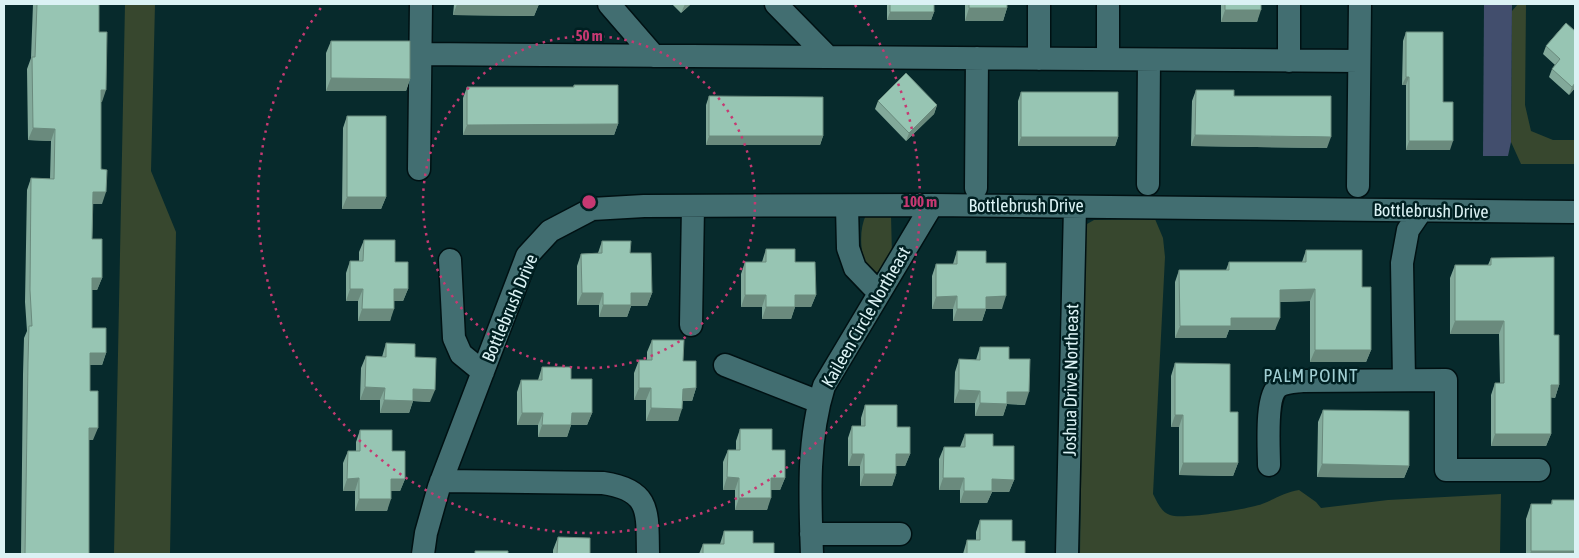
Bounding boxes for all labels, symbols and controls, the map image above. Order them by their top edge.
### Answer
text: 50 m [576,27,603,44]
centre of rings [580,193,598,211]
text: 100 m [903,193,937,210]
street label: Bottlebrush Drive [968,195,1084,216]
street label: Bottlebrush Drive [1373,199,1489,222]
street label: Kaileen Circle Northeast [817,243,914,391]
street label: Bottlebrush Drive [477,251,542,365]
street label: Joshua Drive Northeast [1059,304,1082,456]
district label: PALM POINT [1263,364,1359,386]

